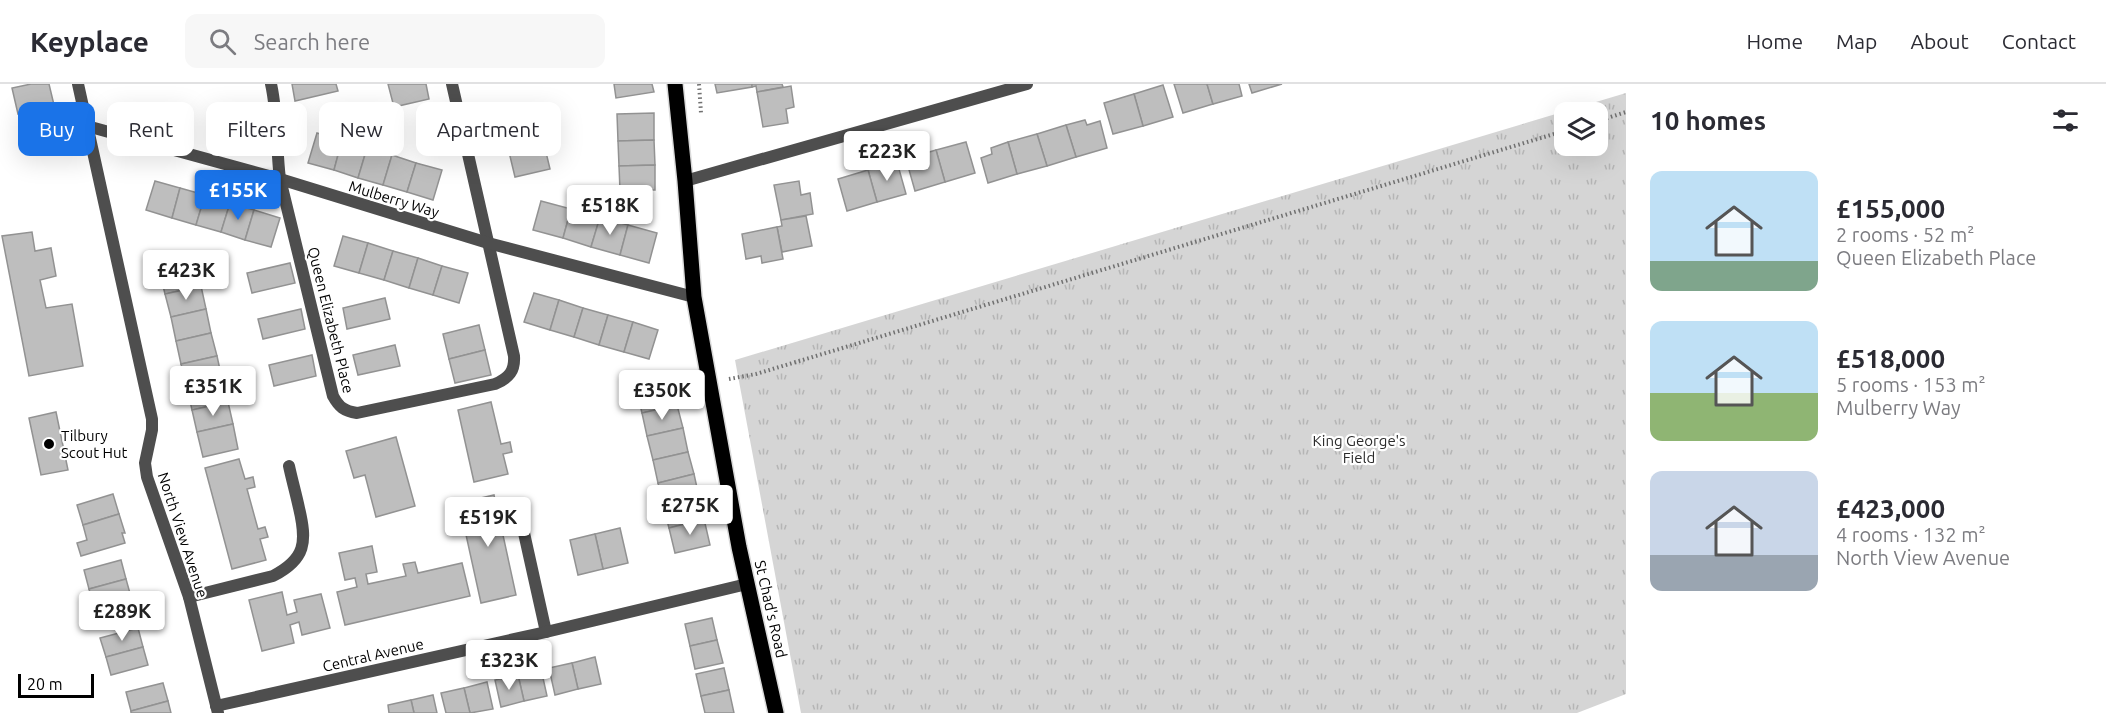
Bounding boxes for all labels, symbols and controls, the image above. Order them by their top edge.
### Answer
search box [185,14,605,68]
icon: search [206,25,239,58]
text: Keyplace [30,26,149,57]
text: Search here [254,29,370,54]
text: Home [1746,29,1803,53]
text: Map [1836,29,1877,53]
text: About [1910,29,1969,53]
text: Contact [2002,29,2076,53]
chip: Buy [18,102,95,156]
chip: Rent [107,102,194,156]
chip: Filters [206,102,307,156]
chip: New [319,102,404,156]
chip: Apartment [416,102,561,156]
map controls [1554,102,1608,156]
button: layers [1554,102,1608,156]
icon: filters [2049,104,2082,137]
text: 10 homes [1650,106,1766,135]
pin: £223K [845,131,929,182]
text: £223K [858,139,916,162]
pin: £155K [196,170,280,221]
street label: Mulberry Way [347,177,441,221]
text: £155K [209,178,267,201]
pin: £518K [568,185,652,236]
text: £518K [581,193,639,216]
text: £155,000 [1836,194,1945,223]
icon: home [1698,195,1770,267]
text: 2 rooms · 52 m² [1836,223,1974,246]
street label: Queen Elizabeth Place [305,245,357,395]
text: Queen Elizabeth Place [1836,246,2036,269]
pin: £423K [144,250,228,301]
text: £423K [157,258,215,281]
text: £518,000 [1836,344,1945,373]
icon: home [1698,345,1770,417]
pin: £351K [171,366,255,417]
pin: £350K [620,370,704,421]
text: 5 rooms · 153 m² [1836,373,1986,396]
text: £351K [184,374,242,397]
text: £350K [633,378,691,401]
text: Mulberry Way [1836,396,1961,419]
place label: Tilbury Scout Hut [61,427,127,461]
park label: King George's Field [1312,432,1406,466]
marker: Tilbury Scout Hut [42,437,56,451]
street label: North View Avenue [155,470,211,600]
pin: £275K [648,485,732,536]
text: £275K [661,493,719,516]
text: £423,000 [1836,494,1945,523]
icon: home [1698,495,1770,567]
pin: £519K [446,497,530,548]
text: £519K [459,505,517,528]
text: 4 rooms · 132 m² [1836,523,1986,546]
text: North View Avenue [1836,546,2010,569]
street label: St Chad's Road [752,559,790,659]
pin: £289K [80,591,164,642]
text: £289K [93,599,151,622]
street label: Central Avenue [321,635,425,675]
pin: £323K [467,640,551,691]
text: £323K [480,648,538,671]
scale bar [18,671,94,698]
text: 20 m [27,675,63,693]

